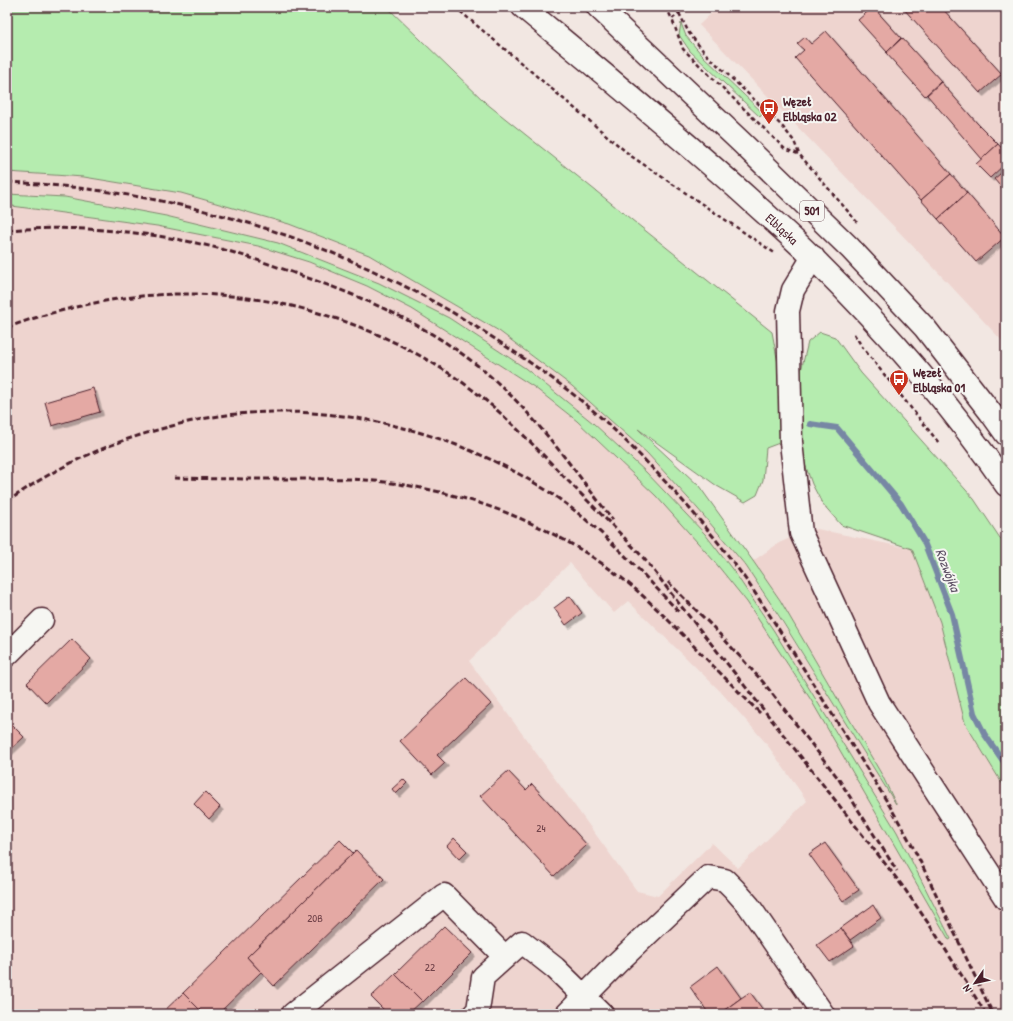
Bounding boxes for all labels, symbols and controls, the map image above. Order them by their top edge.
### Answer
place label: Węzeł Elbląska 02 [783,92,837,125]
bus stop icon: Węzeł Elbląska 02 [758,97,780,125]
road number: 501 [800,201,824,221]
street label: Elbląska [762,209,802,248]
place label: Węzeł Elbląska 01 [913,363,965,396]
bus stop icon: Węzeł Elbląska 01 [888,368,910,396]
water label: Rozwójka [932,546,966,596]
house number: 24 [536,821,546,835]
house number: 20B [307,911,323,925]
house number: 22 [425,960,435,974]
north arrow [955,963,995,1003]
text: N [959,982,974,995]

